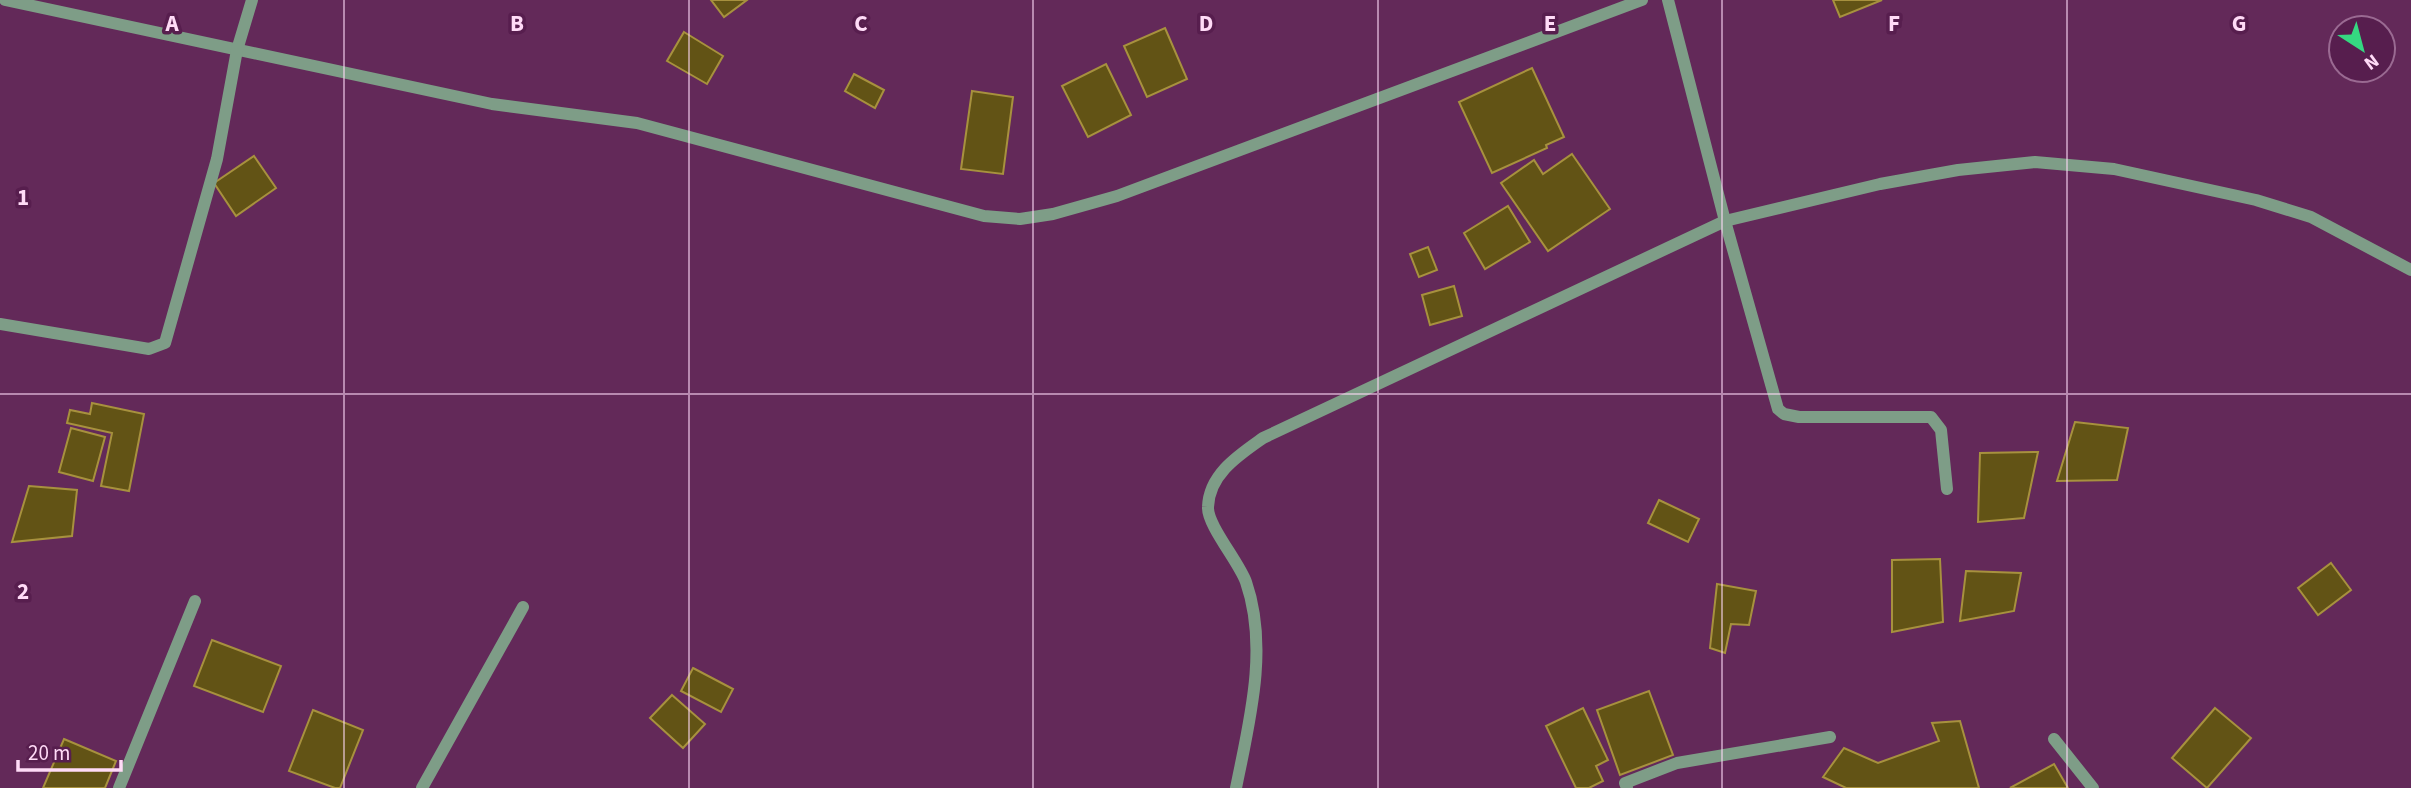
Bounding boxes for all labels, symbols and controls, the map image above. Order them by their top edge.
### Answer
text: A [164,7,179,40]
text: B [510,7,524,40]
text: C [854,7,868,40]
text: D [1199,7,1213,40]
text: E [1544,7,1556,40]
text: F [1888,7,1900,40]
text: G [2232,7,2246,40]
north arrow [2327,14,2397,84]
text: N [2358,47,2384,76]
text: 1 [17,181,29,214]
text: 2 [17,575,29,608]
scale bar [18,728,121,772]
text: 20 m [28,738,70,768]

